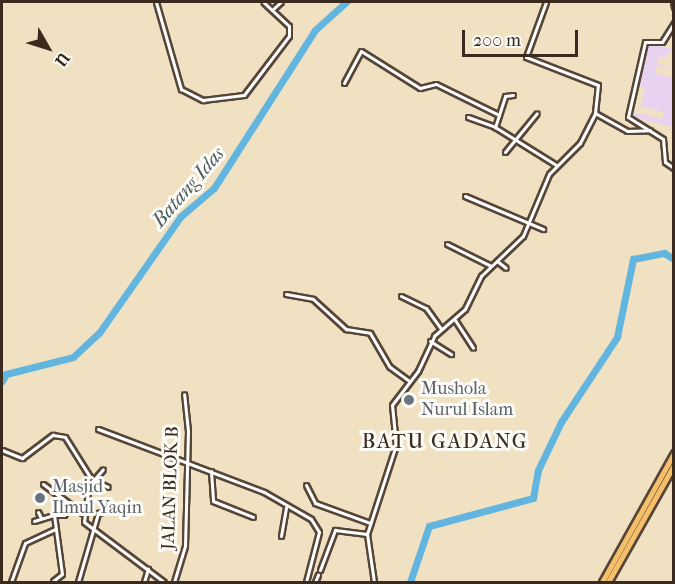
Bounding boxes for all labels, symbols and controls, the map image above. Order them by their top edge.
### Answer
north arrow [18,18,78,78]
scale bar [465,18,580,56]
text: 200 m [473,30,521,51]
text: U [51,49,74,70]
water label: Batang Idas [147,142,229,232]
place label: Mushola Nurul Islam [421,379,513,422]
marker: Mushola Nurul Islam [402,393,416,407]
street label: JALAN BLOK B [158,426,184,550]
district label: BATU GADANG [362,428,528,454]
place label: Masjid Ilmul Yaqin [52,477,142,520]
marker: Masjid Ilmul Yaqin [33,491,47,505]

